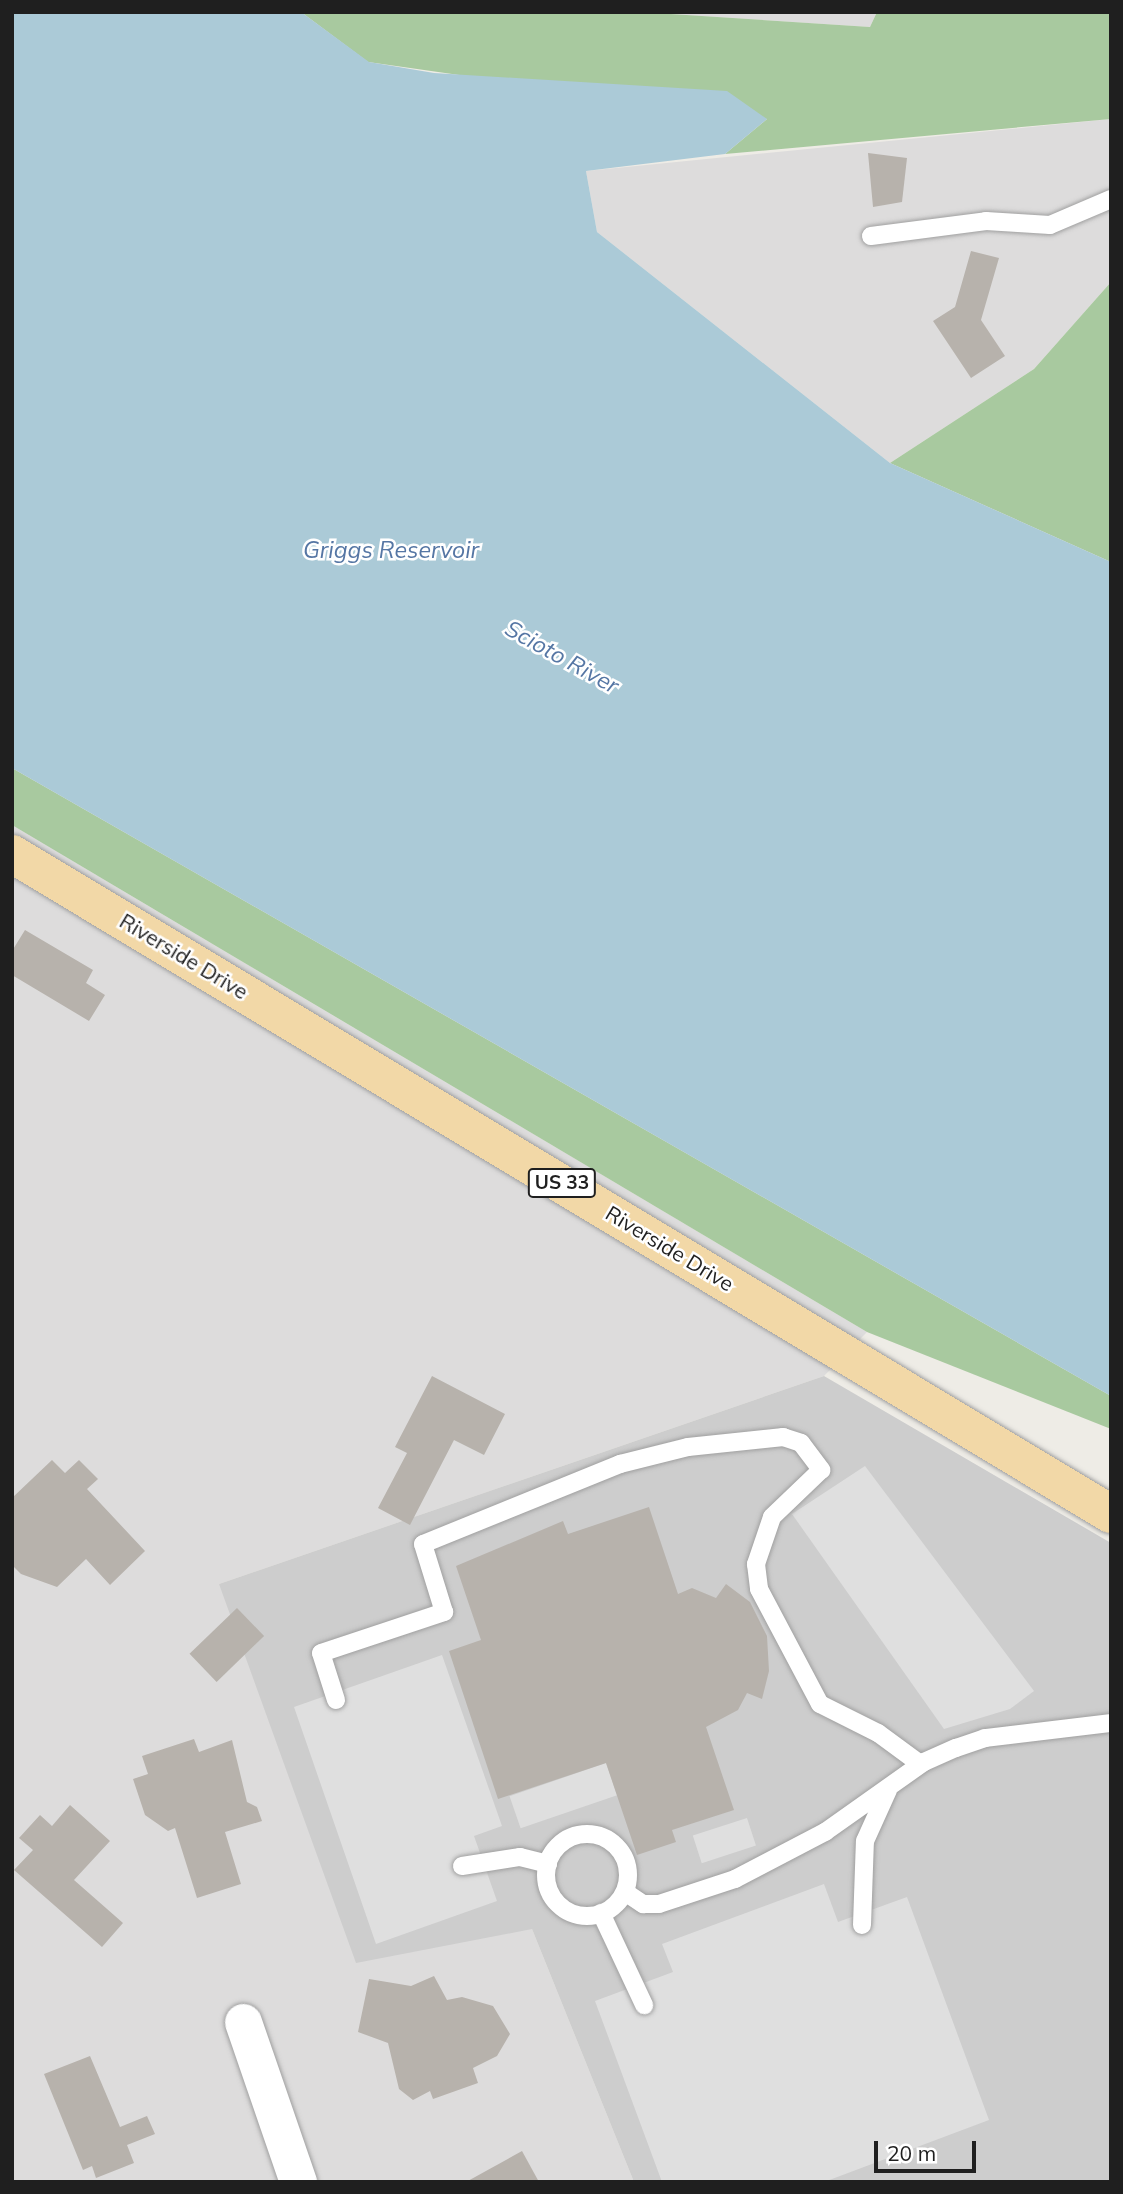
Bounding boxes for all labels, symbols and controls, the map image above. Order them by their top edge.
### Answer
water label: Griggs Reservoir [303,536,479,564]
water label: Scioto River [500,614,624,700]
street label: Riverside Drive [115,908,253,1004]
road number: US 33 [527,1168,597,1198]
street label: Riverside Drive [601,1200,739,1296]
scale bar [878,2128,979,2172]
text: 20 m [887,2140,936,2166]

